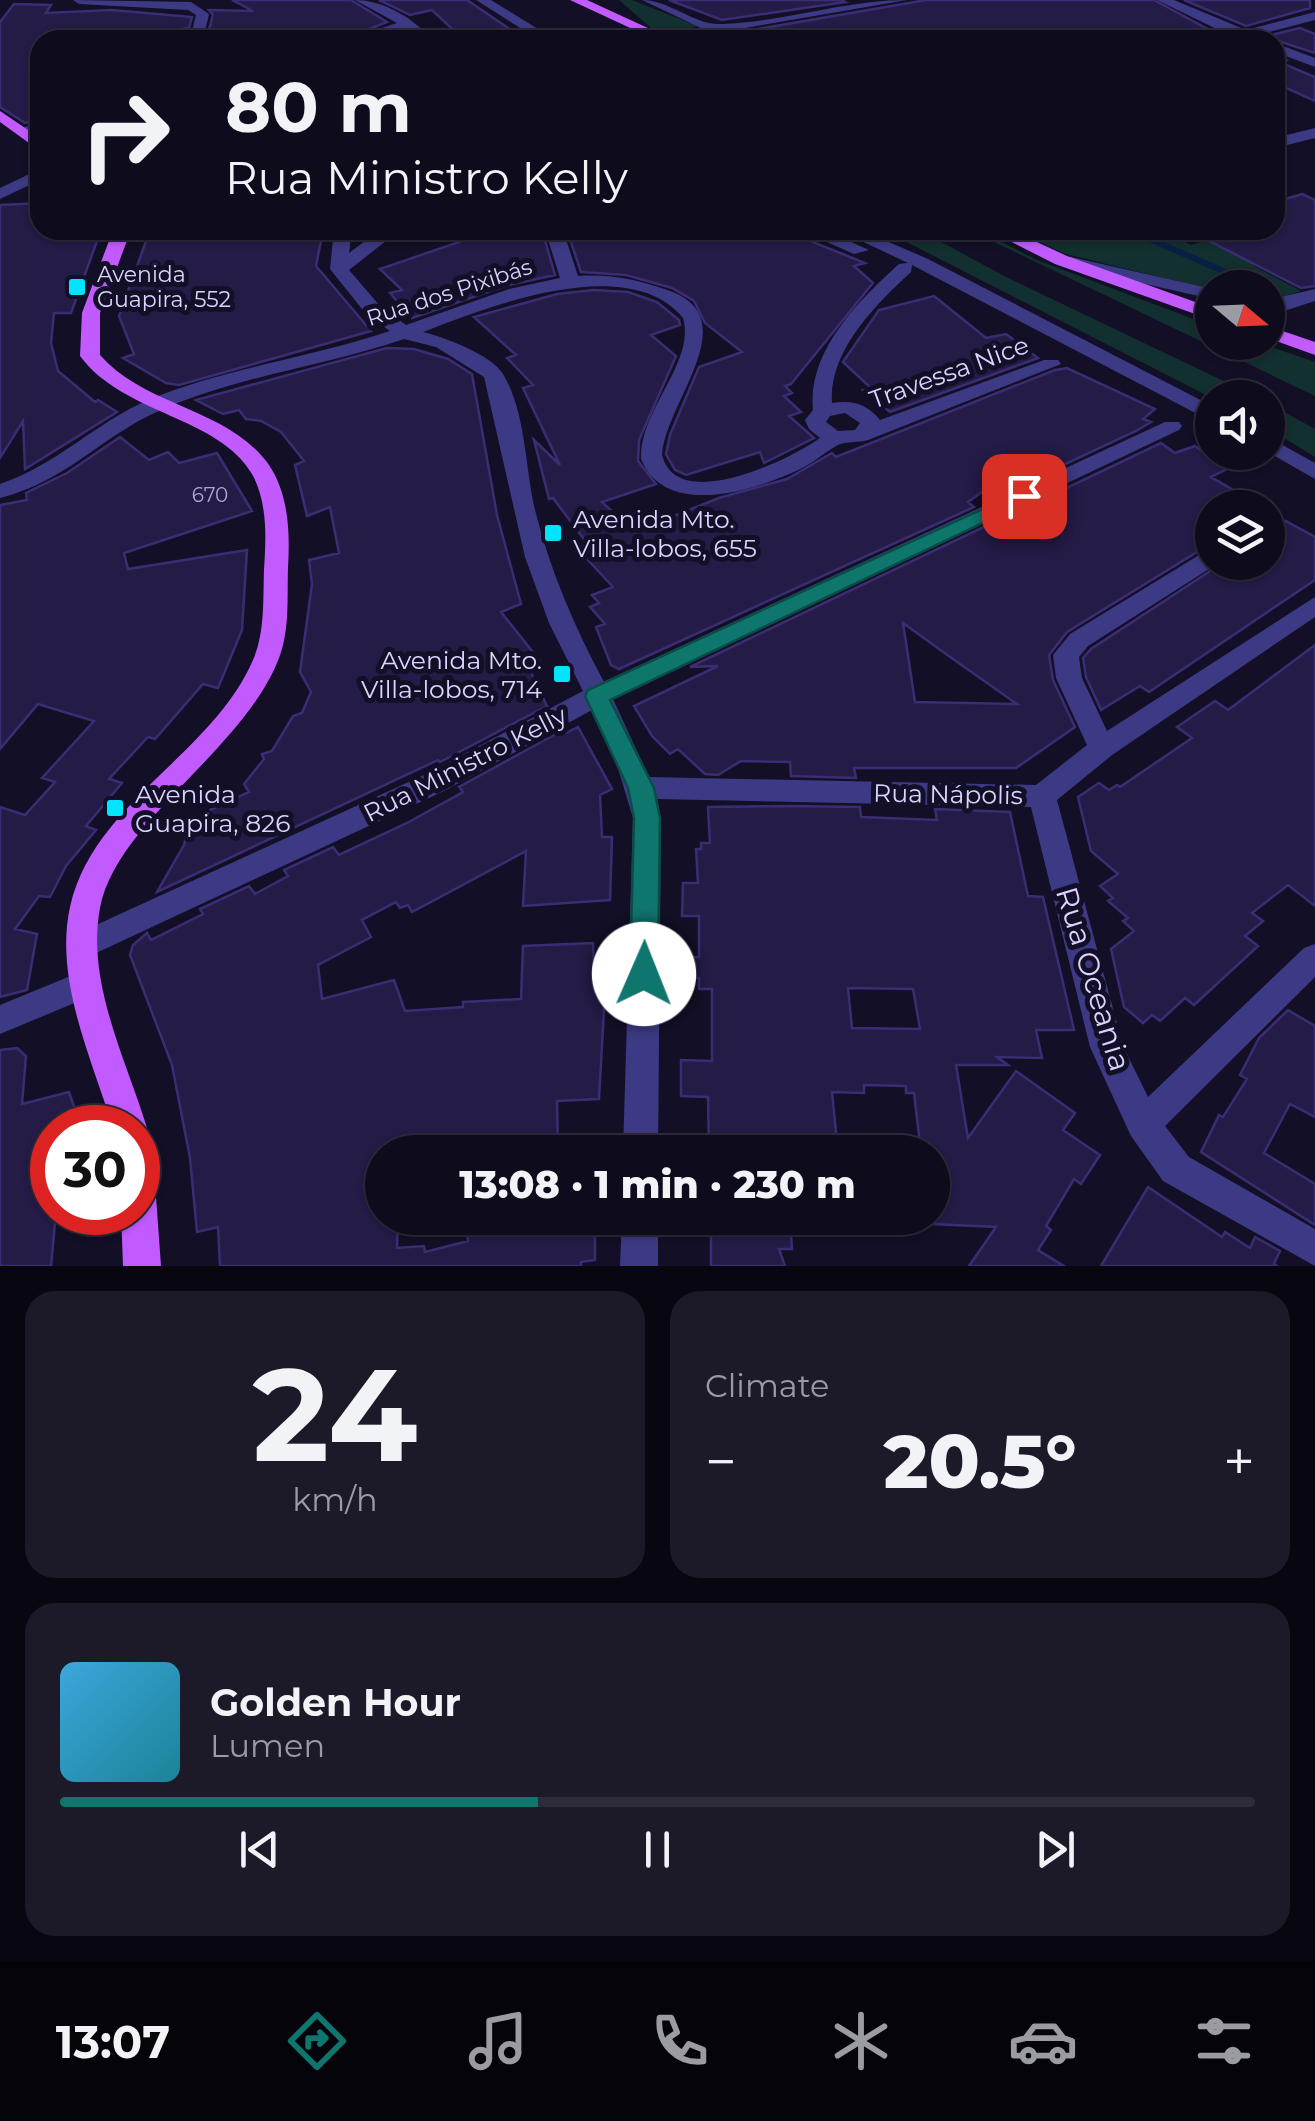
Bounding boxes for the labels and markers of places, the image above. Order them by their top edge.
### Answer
place label: Avenida Guapira, 552 [97,261,231,313]
marker: Avenida Guapira, 552 [66,276,88,298]
pin [982,454,1067,539]
place label: Avenida Mto. Villa-lobos, 655 [573,504,757,563]
marker: Avenida Mto. Villa-lobos, 655 [542,522,564,544]
place label: Avenida Mto. Villa-lobos, 714 [361,645,542,704]
marker: Avenida Mto. Villa-lobos, 714 [551,663,573,685]
place label: Avenida Guapira, 826 [135,779,290,838]
marker: Avenida Guapira, 826 [104,797,126,819]

